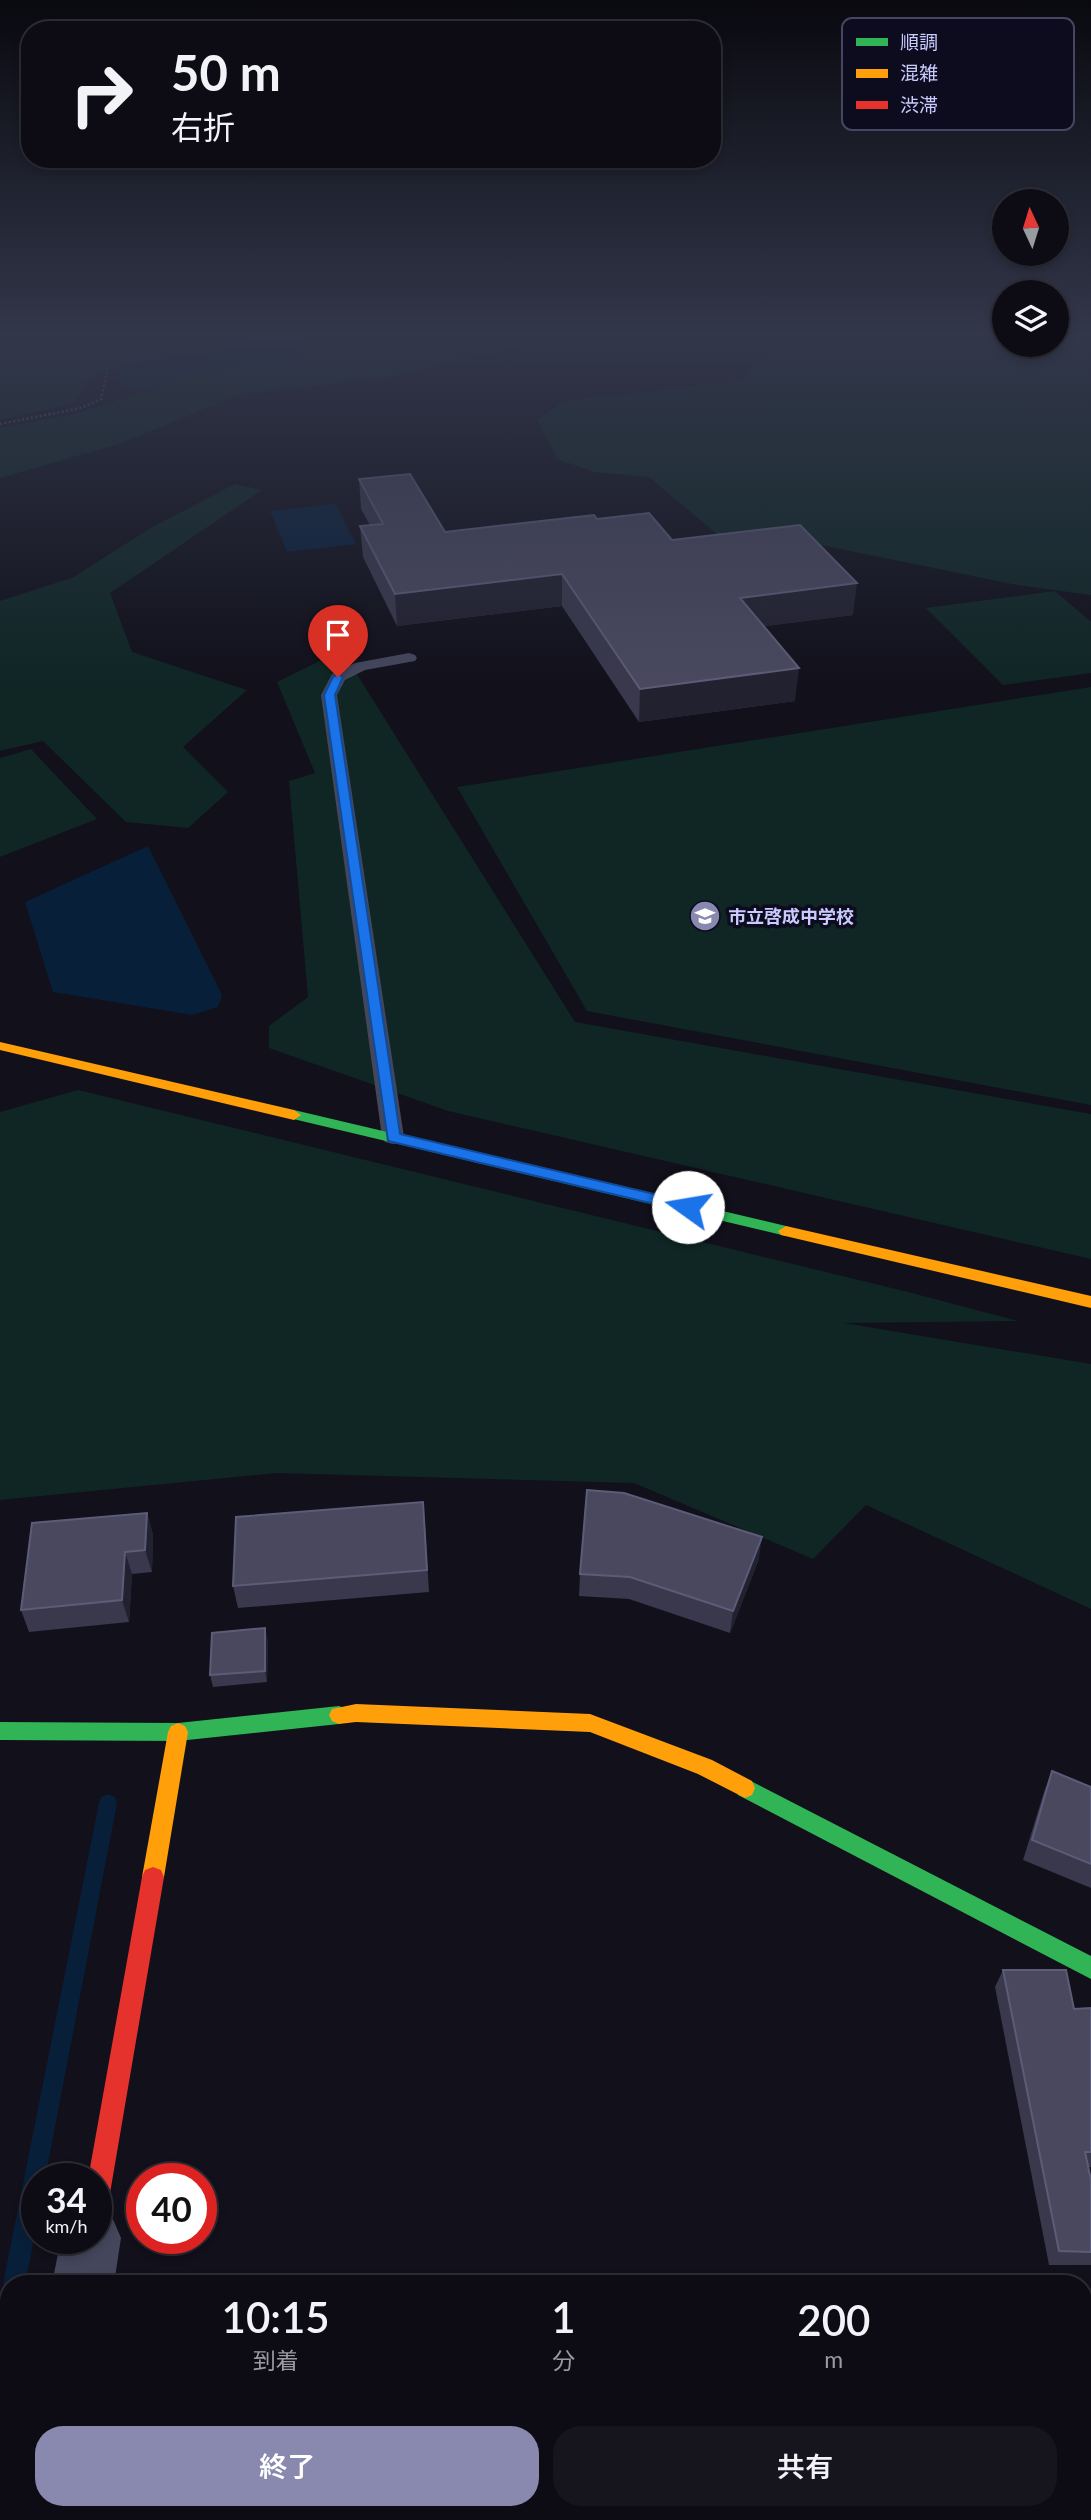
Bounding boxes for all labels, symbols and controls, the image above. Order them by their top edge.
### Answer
legend [842,18,1074,130]
text: 順調 [900,30,938,53]
text: 50 m [171,43,281,101]
icon: right [56,49,147,140]
text: 混雑 [900,61,938,84]
text: 渋滞 [900,93,938,116]
text: 右折 [171,107,235,146]
north arrow [992,189,1069,266]
map controls [992,189,1069,357]
button: layers [992,280,1069,357]
pin [308,605,368,677]
icon: arrive [319,616,357,654]
school or university icon: 市立啓成中学校 [688,899,722,933]
place label: 市立啓成中学校 [728,905,854,927]
position arrow [651,1170,725,1244]
speed limit sign: 40 [126,2163,217,2254]
text: 34 [46,2178,87,2220]
text: km/h [45,2215,88,2237]
text: 10:15 [222,2292,330,2342]
text: 1 [551,2292,576,2342]
text: 200 [797,2295,870,2345]
text: m [824,2345,843,2373]
text: 到着 [253,2346,299,2374]
text: 分 [552,2346,575,2374]
button: 終了 [35,2426,539,2506]
button: 共有 [553,2426,1057,2506]

